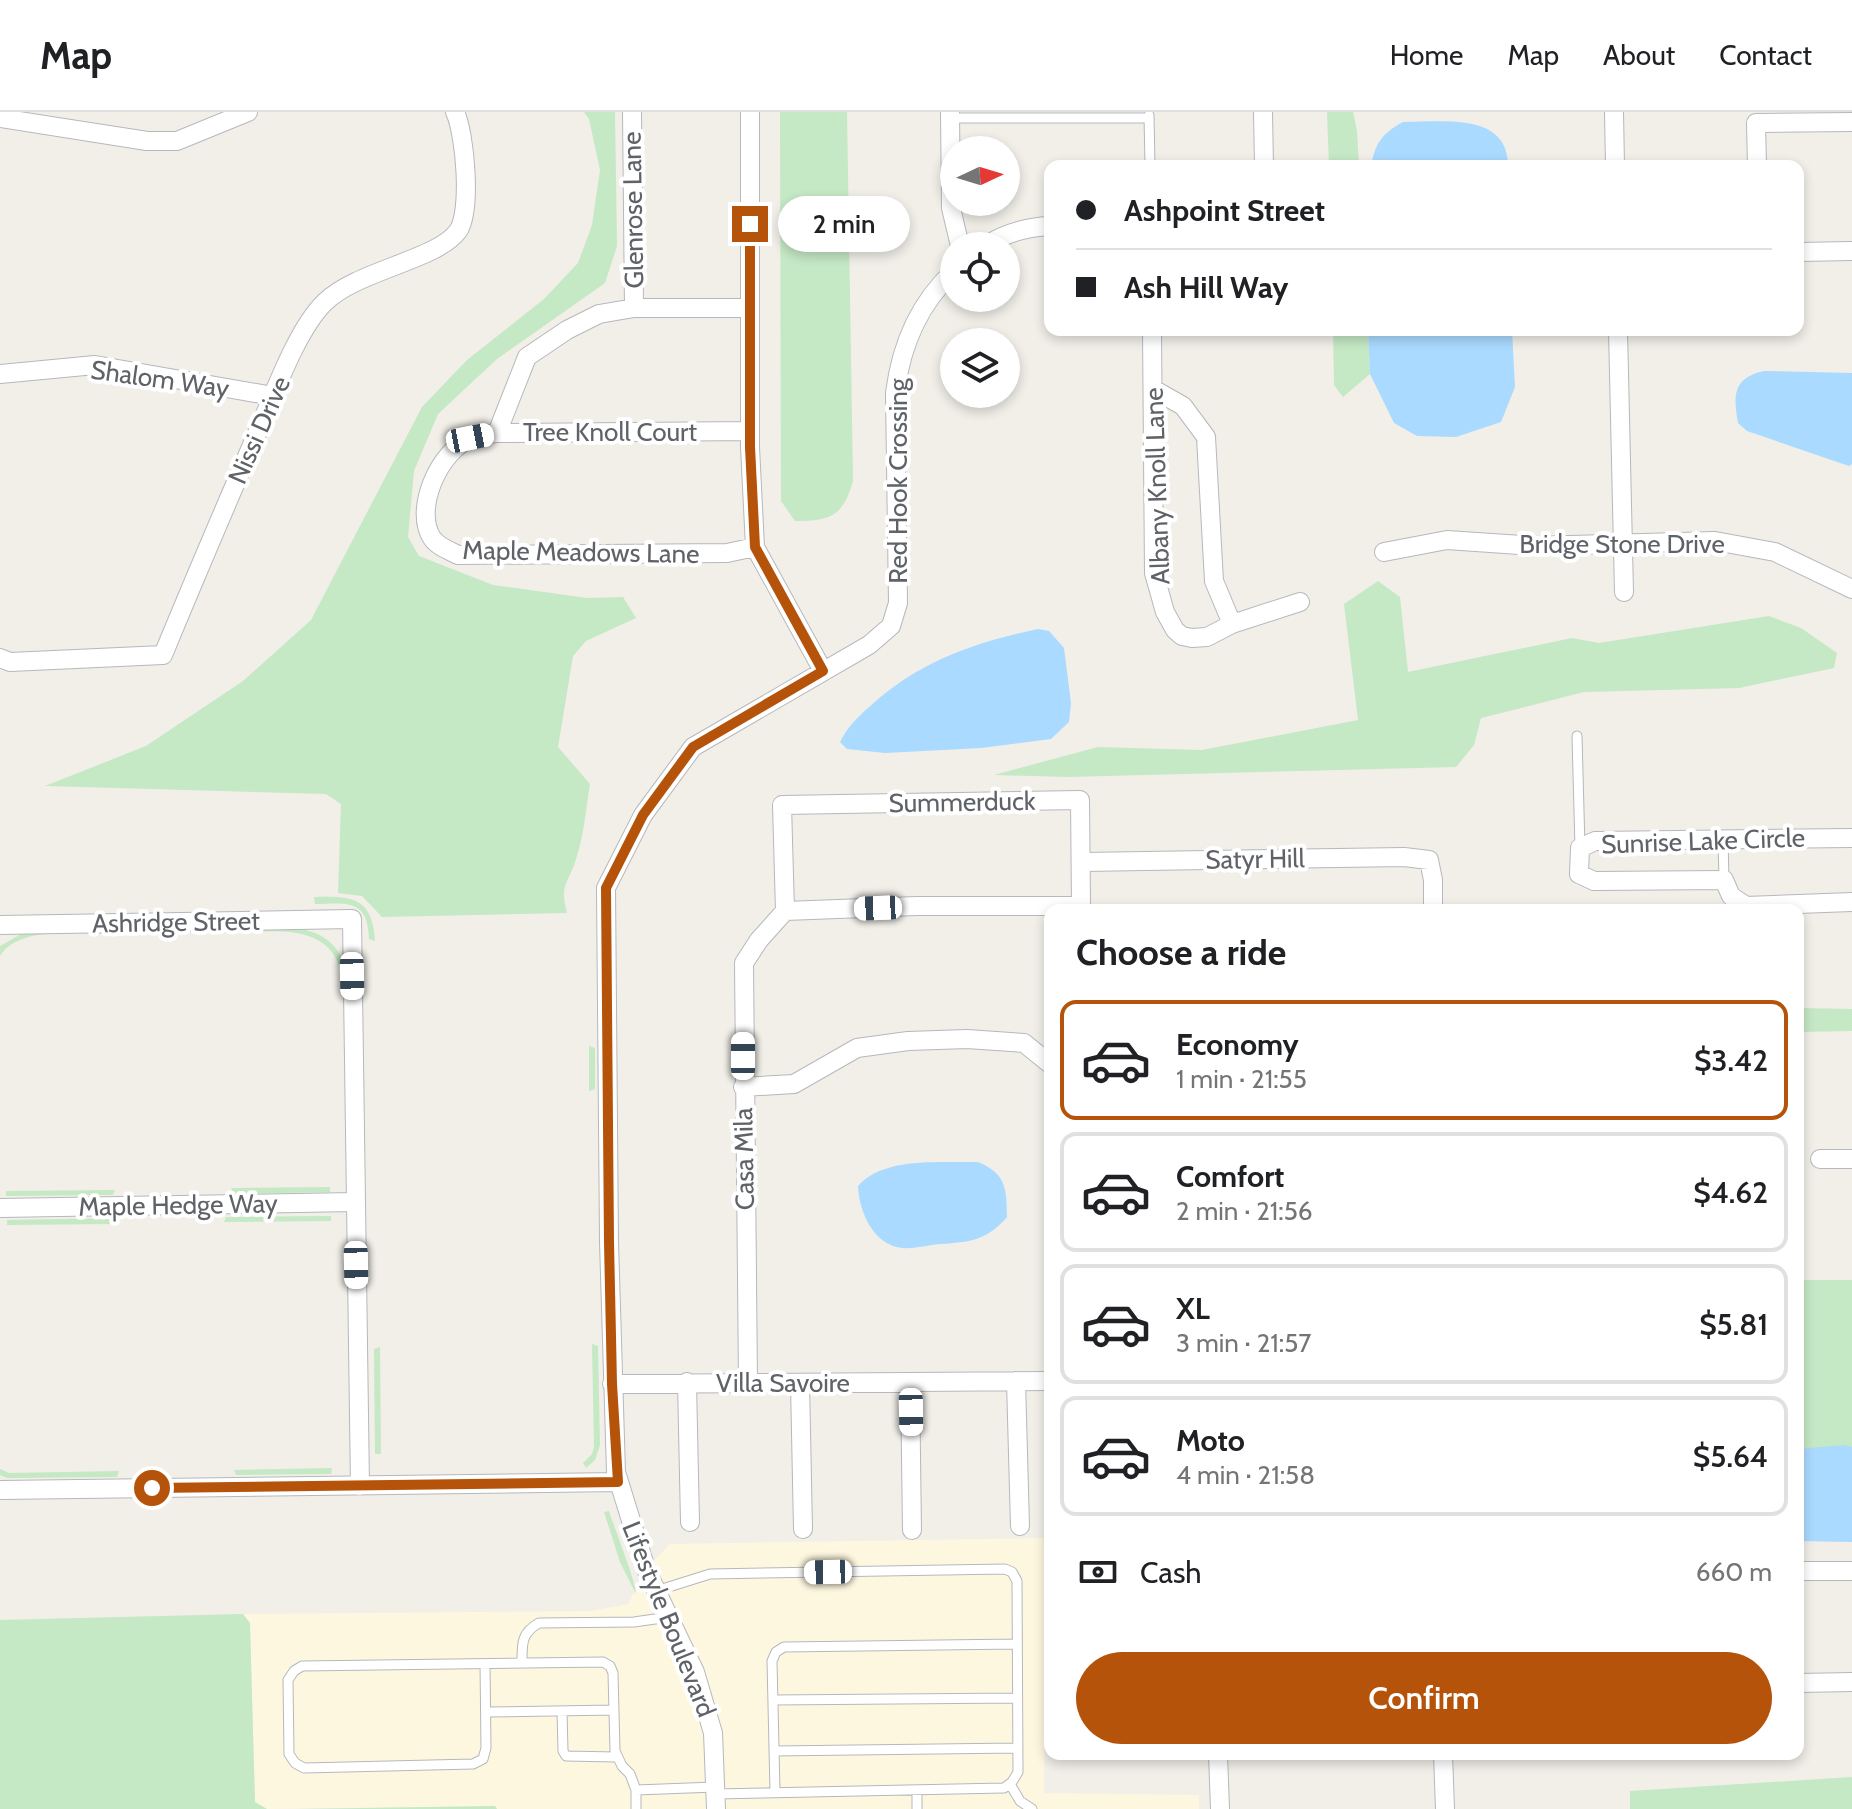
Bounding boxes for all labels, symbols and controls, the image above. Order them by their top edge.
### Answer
text: Map [40,32,112,79]
text: Home [1390,38,1463,72]
text: Map [1507,38,1559,72]
text: About [1603,38,1675,72]
text: Contact [1719,38,1812,72]
street label: Glenrose Lane [616,131,650,289]
north arrow [940,136,1020,216]
map controls [940,136,1020,408]
text: Ashpoint Street [1124,192,1325,229]
callout: 2 min [778,196,910,252]
route end [732,206,768,242]
text: 2 min [813,208,875,240]
button: locate [940,232,1020,312]
text: Ash Hill Way [1124,269,1288,306]
button: layers [940,328,1020,408]
street label: Shalom Way [89,353,231,405]
street label: Nissi Drive [221,371,297,489]
street label: Red Hook Crossing [882,377,914,584]
street label: Albany Knoll Lane [1138,387,1176,585]
street label: Tree Knoll Court [523,416,697,448]
car [444,422,496,454]
street label: Bridge Stone Drive [1519,528,1725,560]
street label: Maple Meadows Lane [462,534,700,570]
street label: Summerduck [888,785,1036,819]
street label: Sunrise Lake Circle [1601,821,1805,861]
street label: Satyr Hill [1205,842,1305,876]
car [854,895,902,921]
street label: Ashridge Street [92,905,260,939]
text: Choose a ride [1076,930,1286,974]
car [340,952,364,1000]
icon: car [1080,1024,1152,1096]
text: Economy [1176,1026,1299,1063]
car [731,1032,755,1080]
text: $3.42 [1694,1042,1768,1079]
text: 1 min · 21:55 [1176,1063,1307,1095]
street label: Casa Mila [727,1107,761,1211]
icon: car [1080,1156,1152,1228]
text: Comfort [1176,1158,1284,1195]
text: $4.62 [1693,1174,1768,1211]
street label: Maple Hedge Way [78,1187,278,1223]
text: 2 min · 21:56 [1176,1195,1313,1227]
car [344,1241,368,1289]
icon: car [1080,1288,1152,1360]
text: XL [1176,1290,1210,1327]
text: $5.81 [1699,1306,1768,1343]
text: 3 min · 21:57 [1176,1327,1311,1359]
street label: Villa Savoire [716,1367,850,1399]
car [899,1388,923,1436]
icon: car [1080,1420,1152,1492]
text: Moto [1176,1422,1245,1459]
text: $5.64 [1693,1438,1768,1475]
text: 4 min · 21:58 [1176,1459,1315,1491]
route start [134,1470,170,1506]
street label: Lifestyle Boulevard [615,1517,723,1721]
icon: cash [1076,1550,1120,1594]
text: Cash [1140,1554,1202,1591]
text: 660 m [1696,1556,1772,1588]
car [804,1560,852,1584]
button: Confirm [1076,1652,1772,1744]

